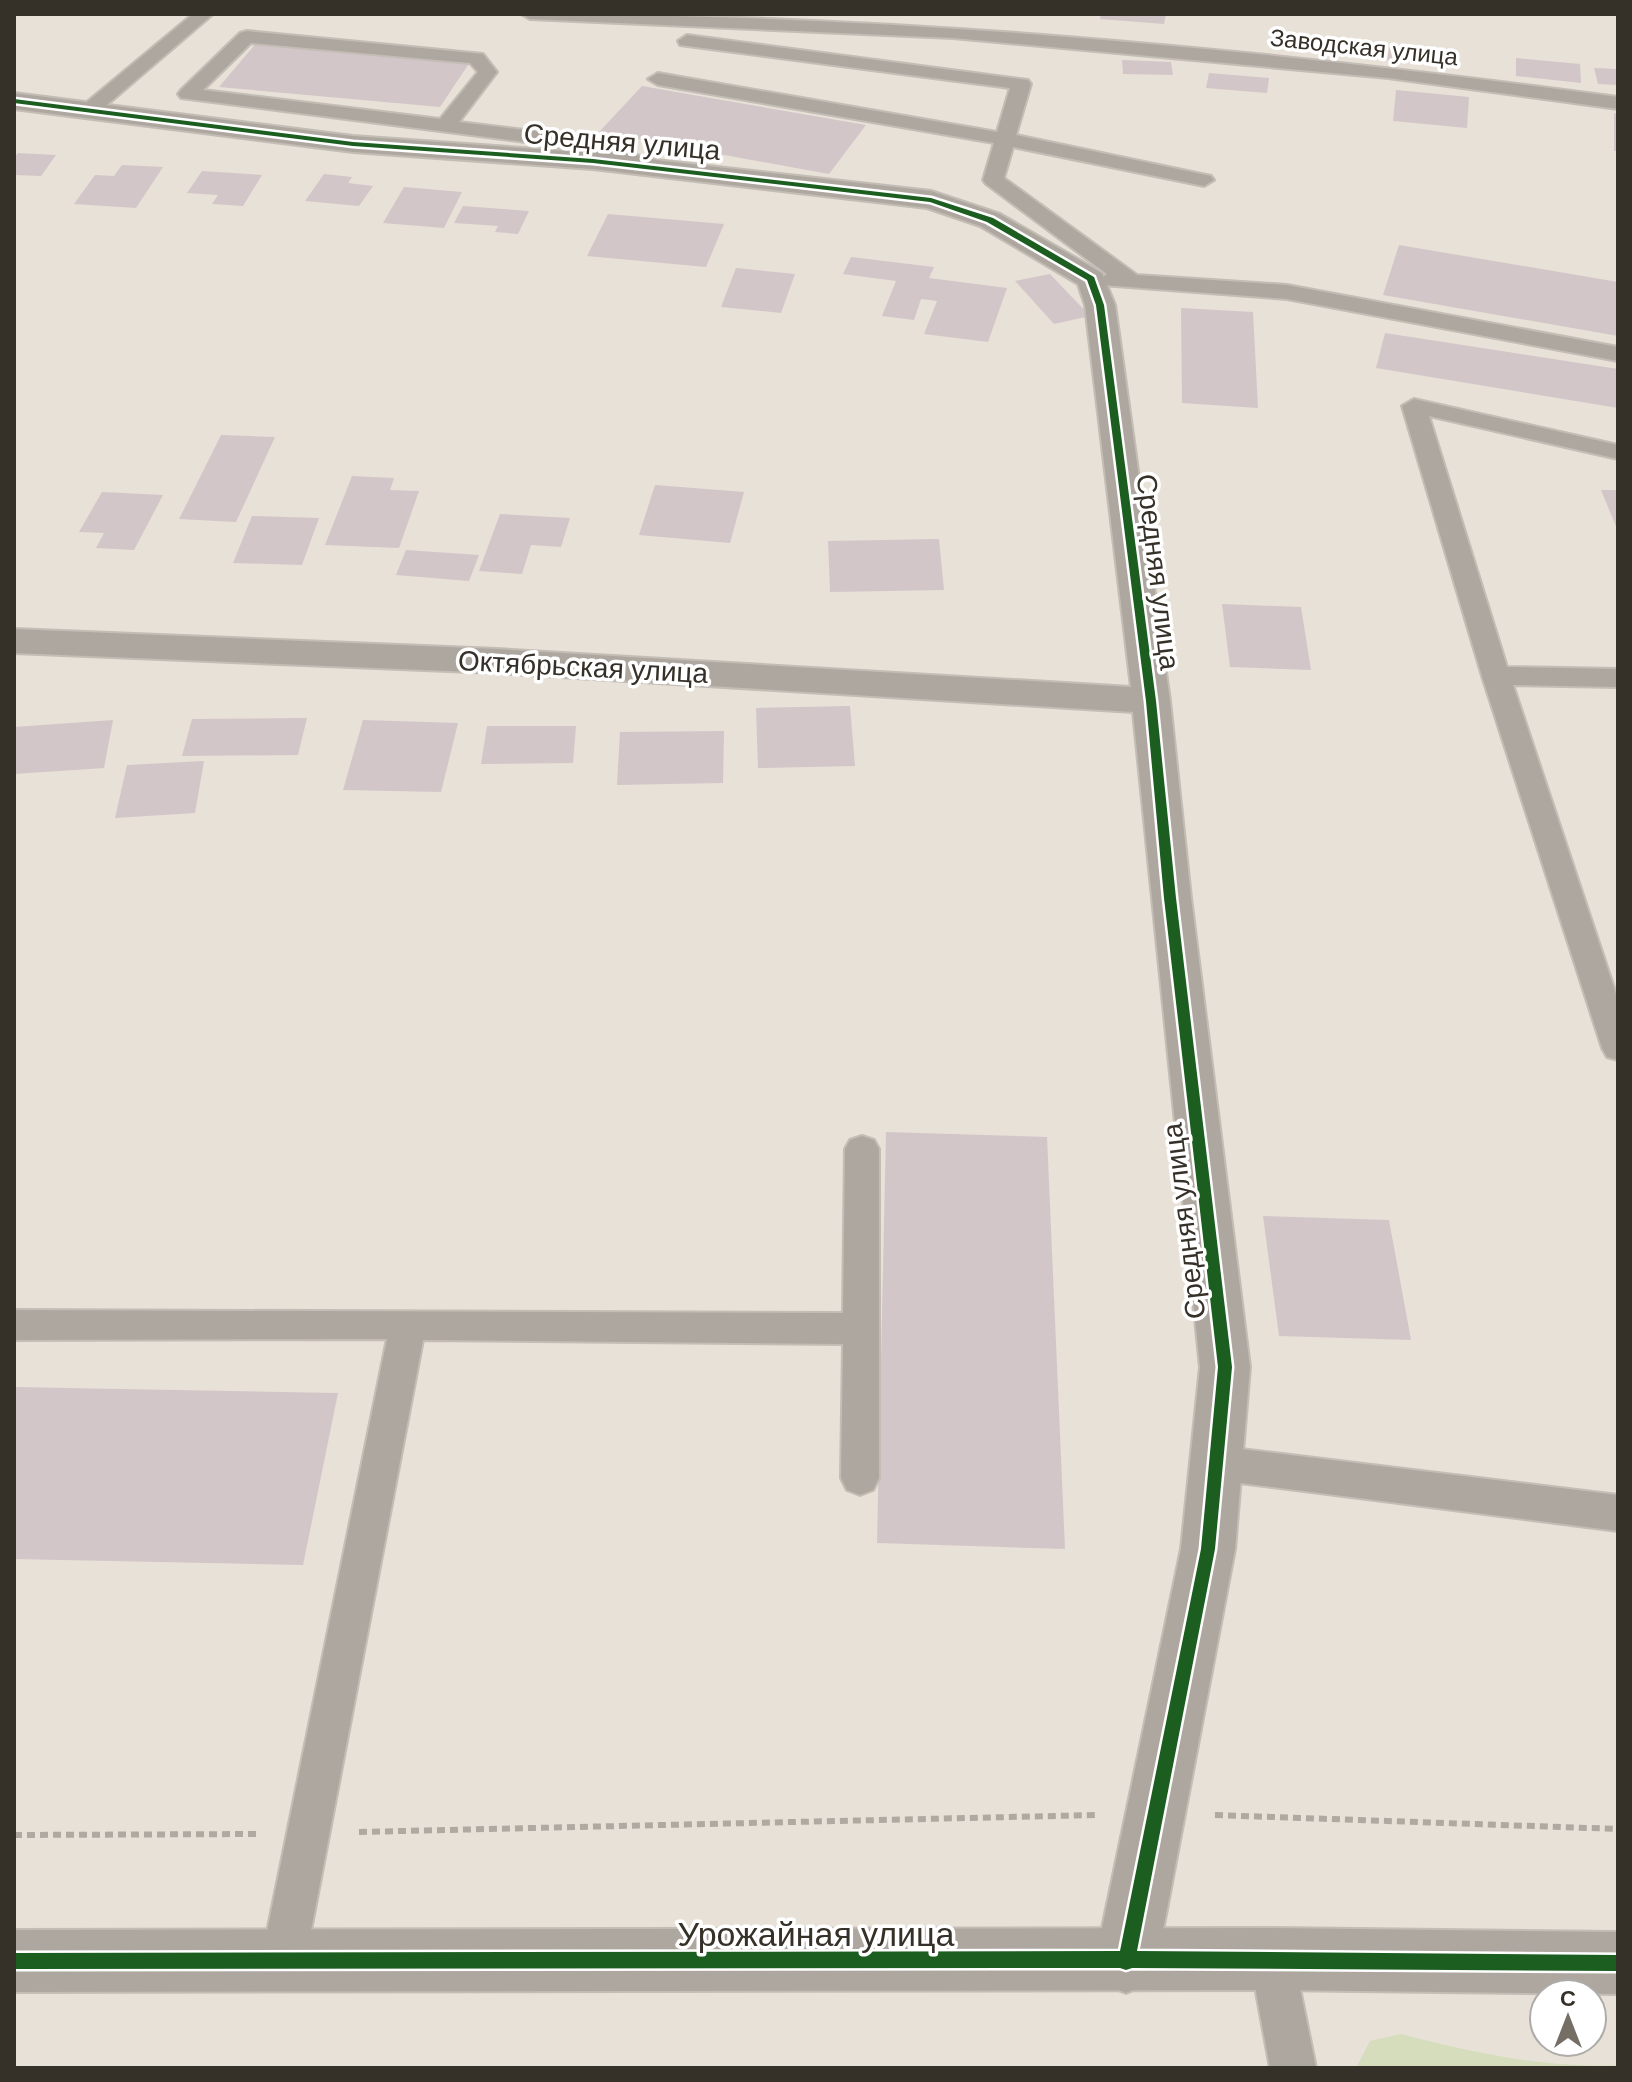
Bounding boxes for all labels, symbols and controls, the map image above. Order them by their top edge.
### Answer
street label: Заводская улица [1268,22,1460,72]
street label: Средняя улица [522,115,722,169]
street label: Средняя улица [1128,472,1188,673]
street label: Октябрьская улица [457,642,709,692]
street label: Средняя улица [1154,1120,1214,1321]
street label: Урожайная улица [678,1912,954,1957]
north arrow [1528,1978,1608,2058]
text: С [1560,1984,1576,2013]

